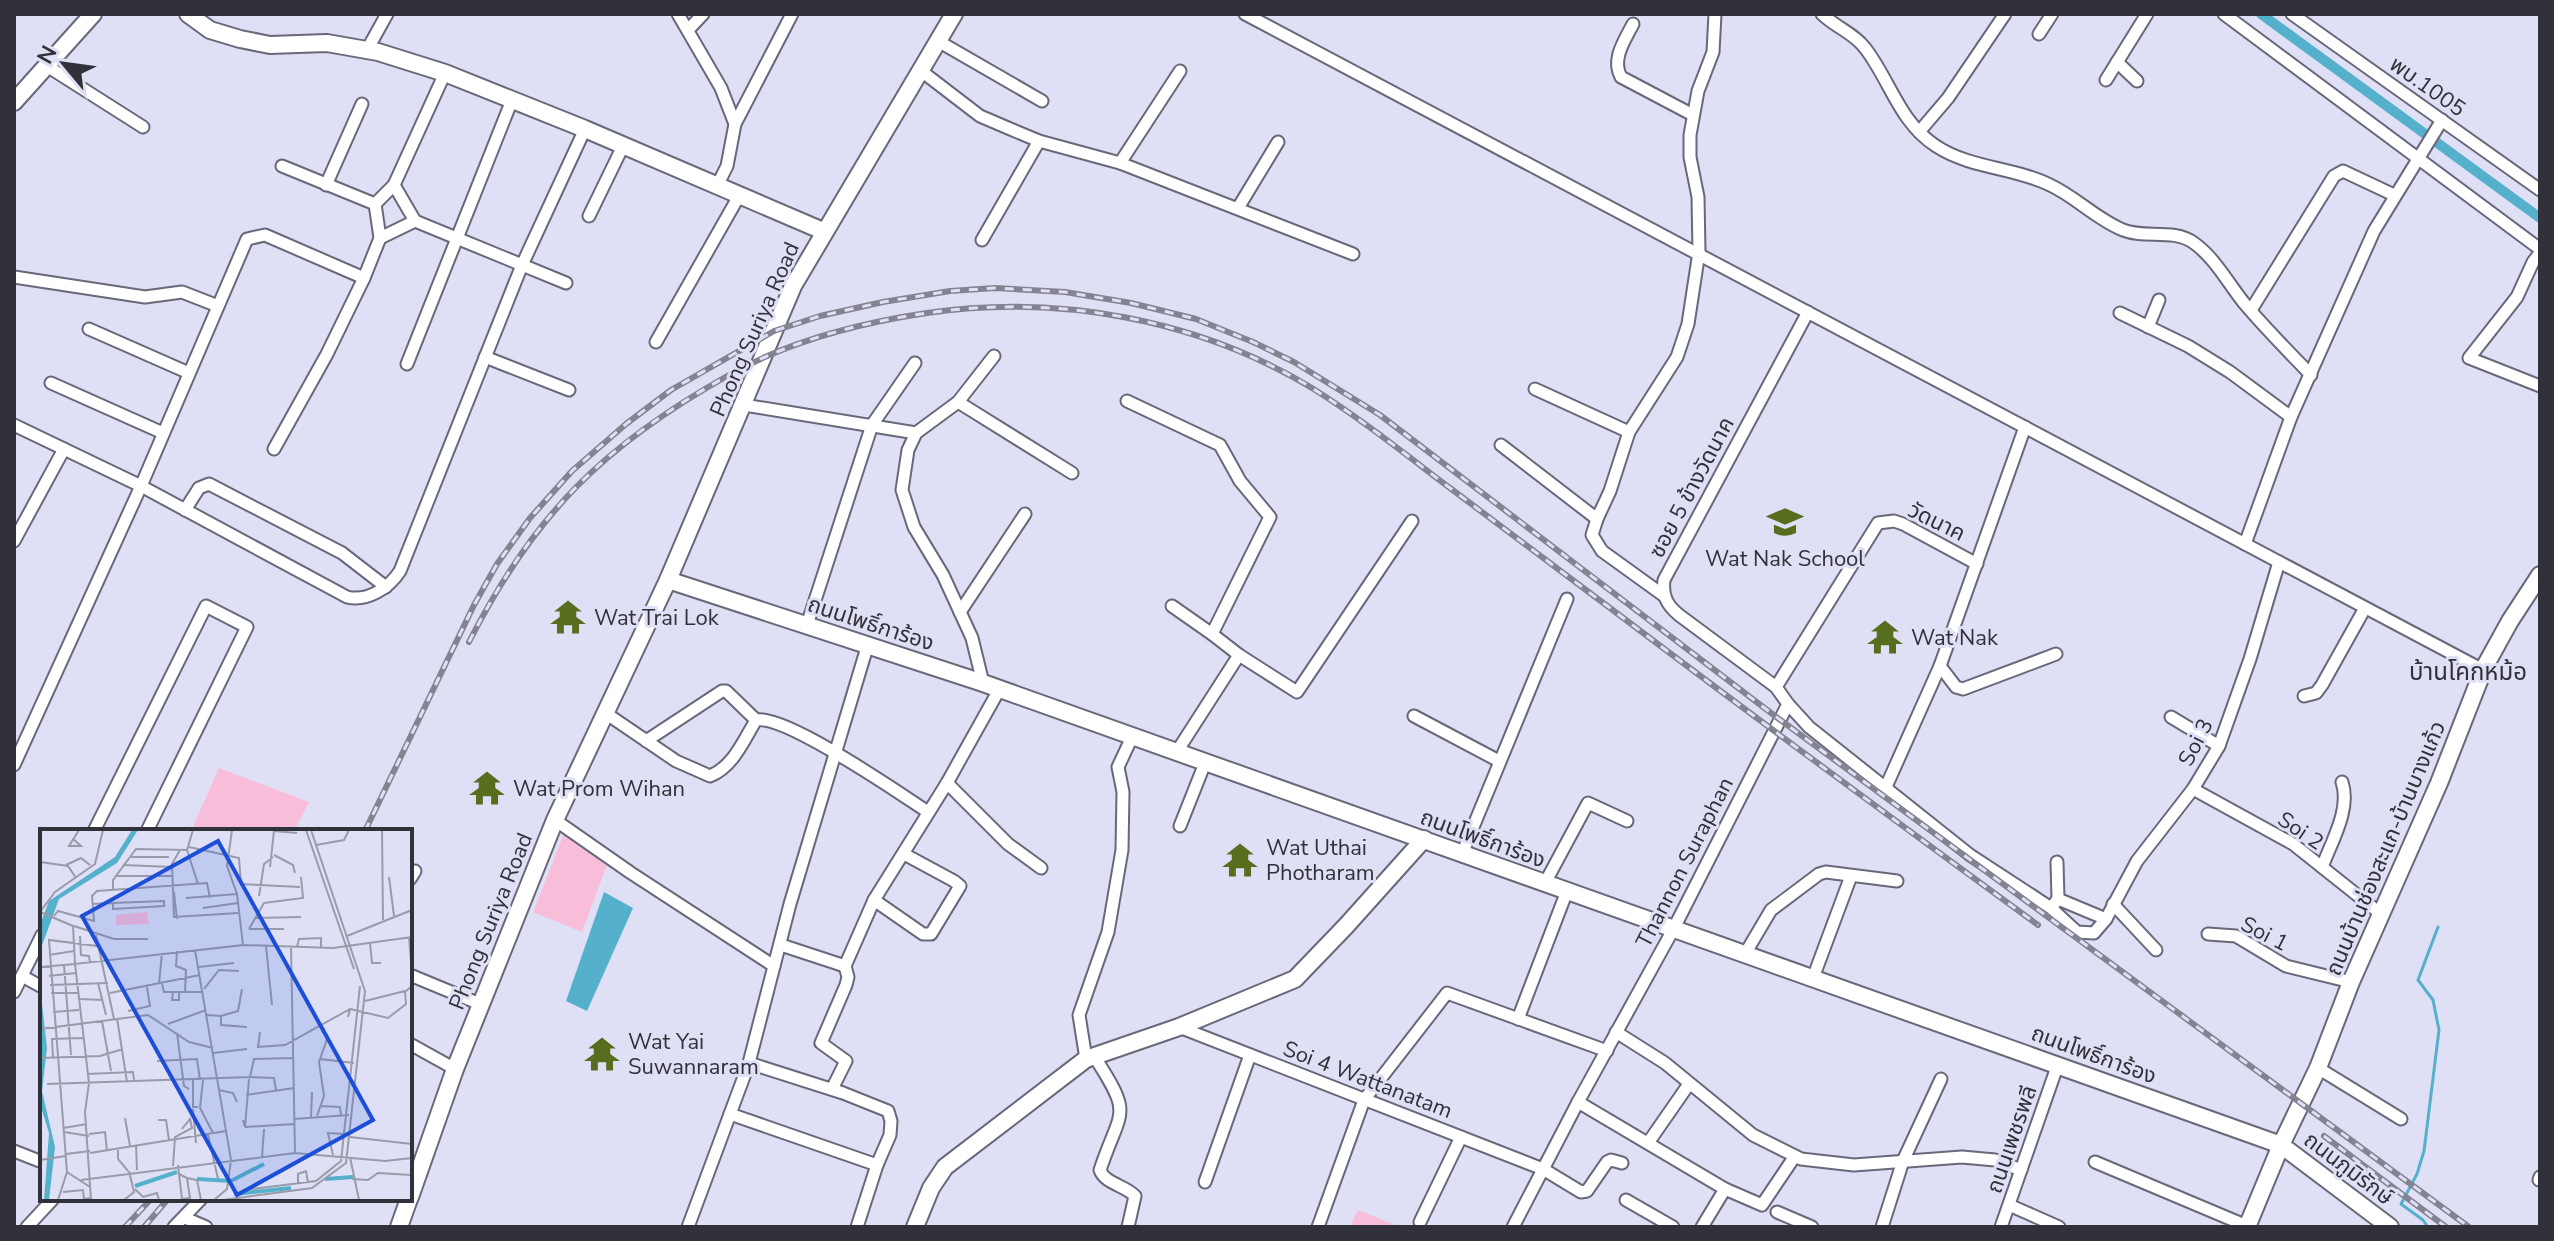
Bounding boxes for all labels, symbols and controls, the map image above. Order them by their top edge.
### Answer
north arrow [24,24,104,104]
text: N [30,40,64,69]
street label: พบ.1005 [2383,50,2471,124]
street label: Phong Suriya Road [703,237,807,421]
street label: ซอย 5 ข้างวัดนาค [1642,412,1742,563]
street label: วัดนาค [1903,495,1970,549]
school or university icon: Wat Nak School [1766,503,1804,541]
place label: Wat Nak School [1705,544,1865,574]
street label: ถนนโพธิ์การ้อง [804,589,938,658]
temple icon: Wat Trai Lok [549,598,587,636]
place label: Wat Trai Lok [594,603,720,633]
temple icon: Wat Nak [1866,618,1904,656]
place label: Wat Nak [1911,623,1999,653]
district label: บ้านโคกหม้อ [2409,656,2527,688]
street label: Soi 3 [2171,713,2221,771]
street label: ถนนบ้านช่องสะแก-บ้านบางแก้ว [2319,717,2453,980]
temple icon: Wat Prom Wihan [468,769,506,807]
street label: Thannon Suraphan [1629,772,1741,953]
place label: Wat Prom Wihan [513,774,685,804]
street label: ถนนโพธิ์การ้อง [1416,802,1549,875]
street label: Soi 2 [2271,804,2329,857]
inset map [40,829,412,1201]
street label: Phong Suriya Road [442,829,540,1014]
place label: Wat Uthai Photharam [1266,833,1375,888]
temple icon: Wat Uthai Photharam [1221,841,1259,879]
street label: Soi 1 [2236,909,2294,959]
street label: ถนนโพธิ์การ้อง [2027,1018,2160,1091]
place label: Wat Yai Suwannaram [628,1027,759,1082]
street label: Soi 4 Wattanatam [1279,1034,1457,1126]
temple icon: Wat Yai Suwannaram [583,1035,621,1073]
street label: ถนนเพชรพลี [1979,1081,2044,1197]
street label: ถนนภูมิรักษ์ [2297,1125,2399,1212]

